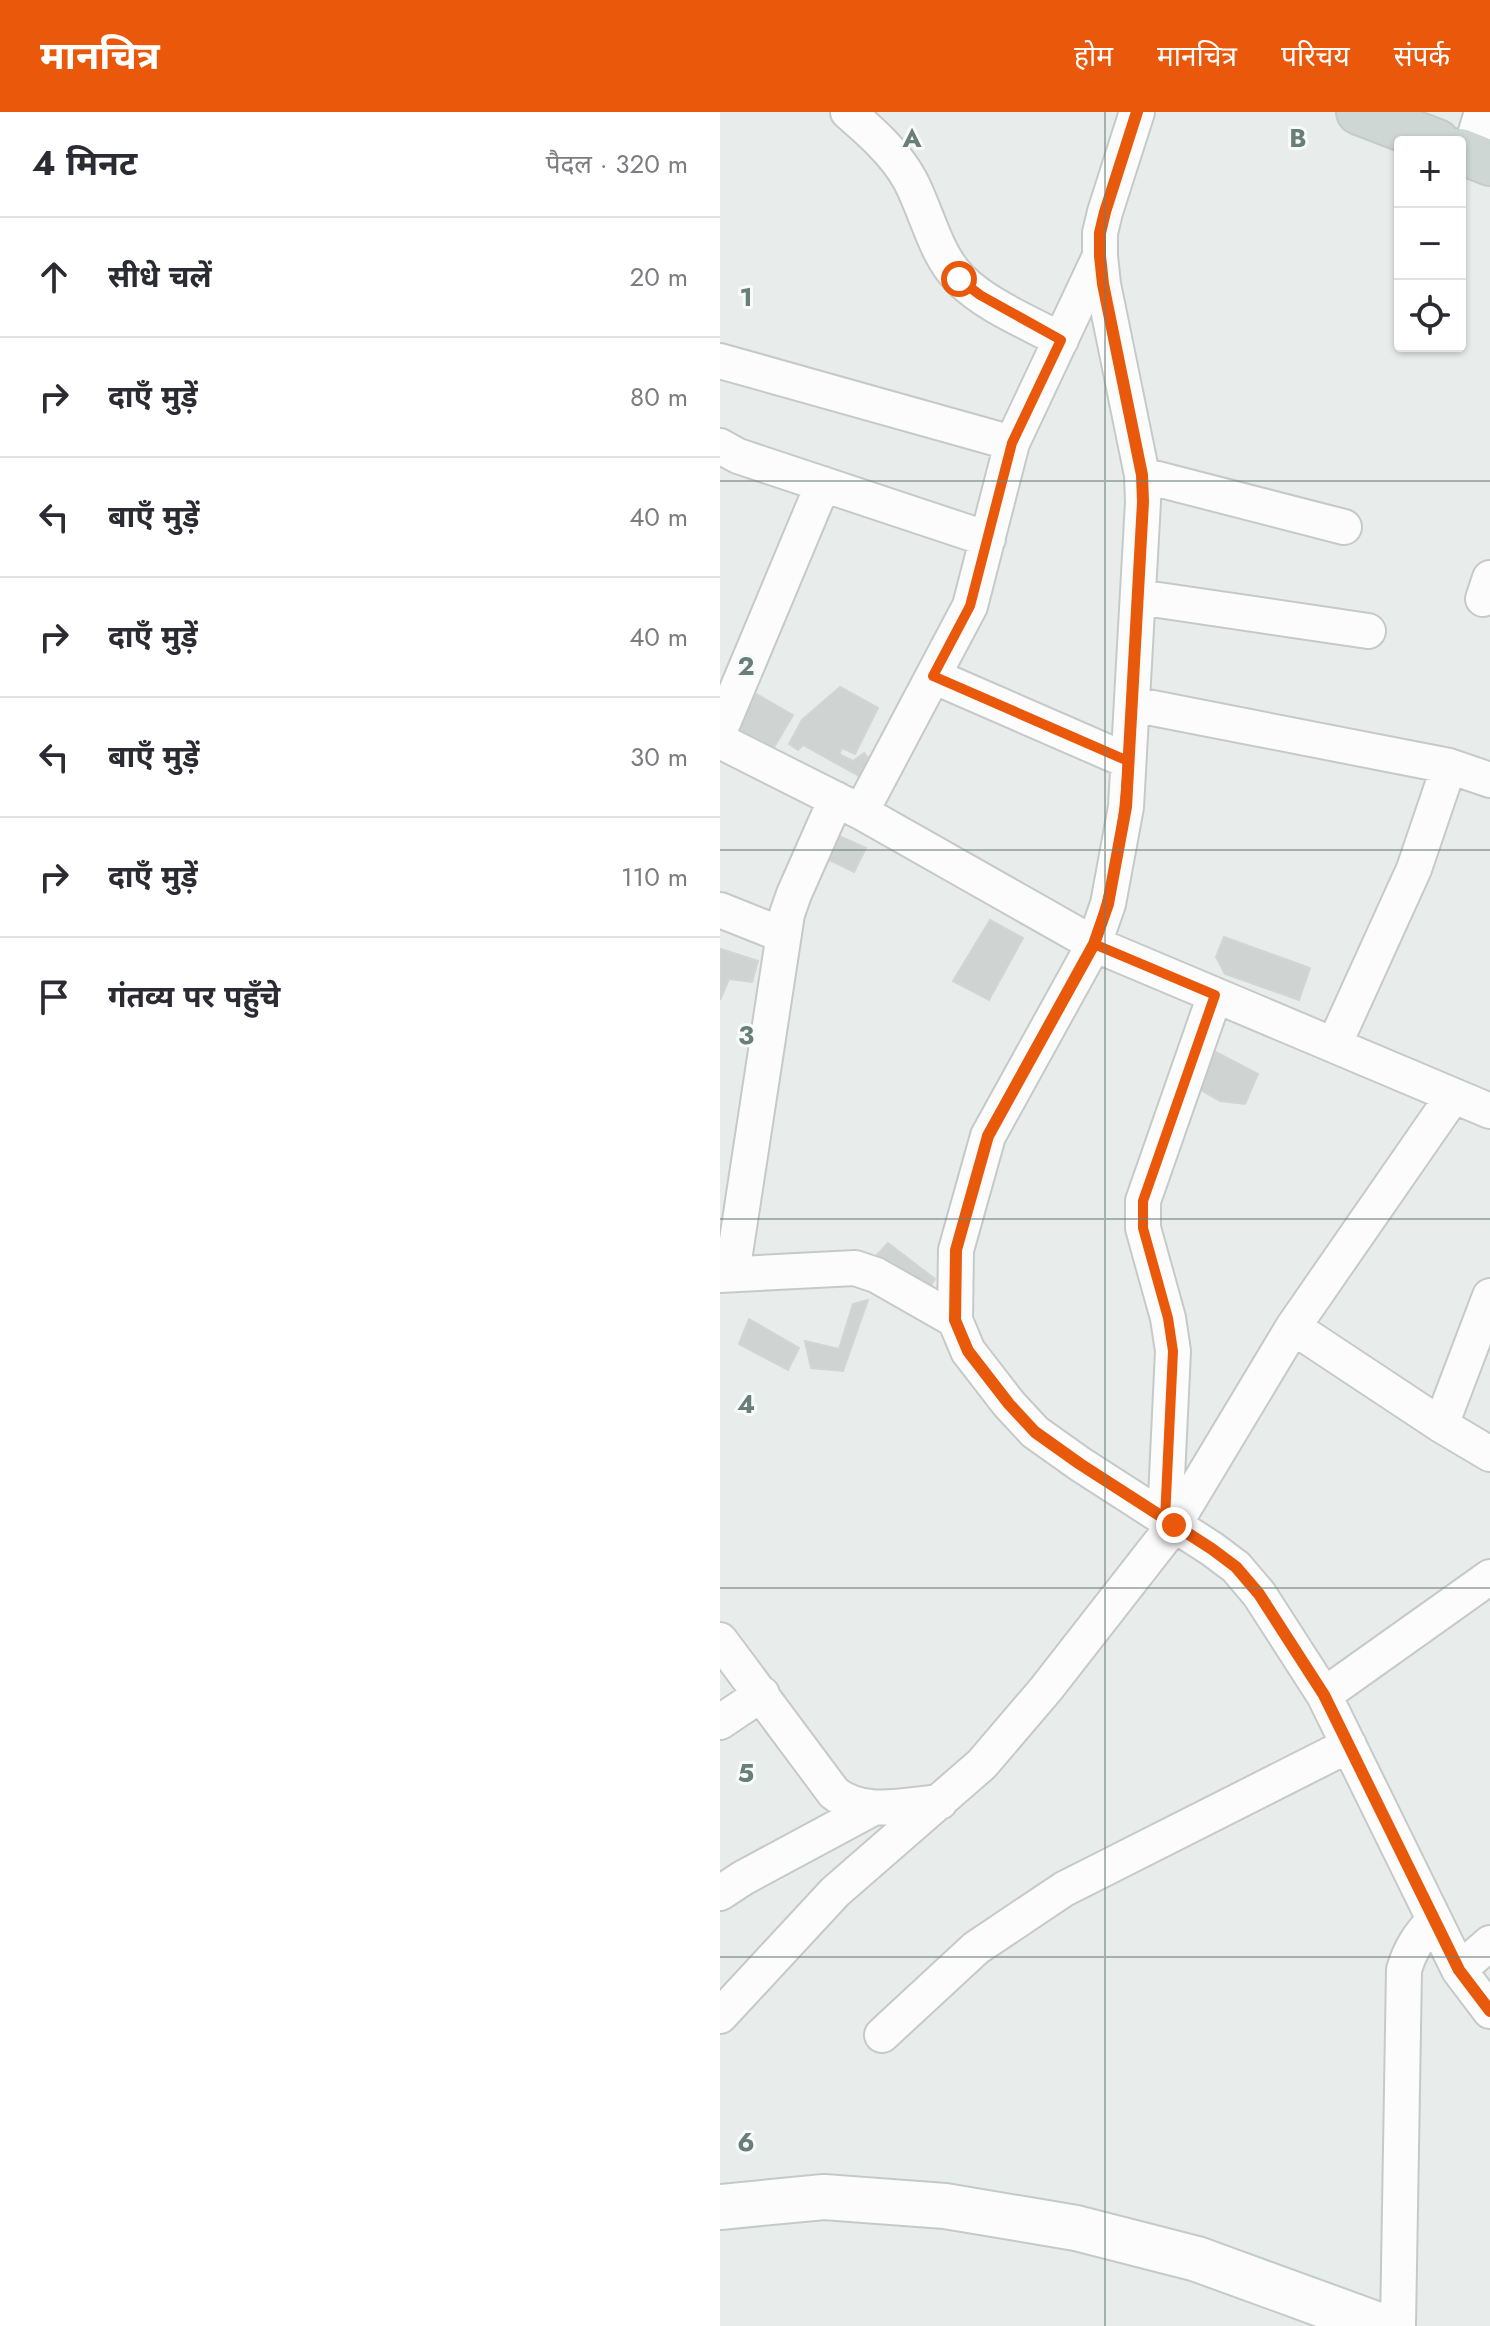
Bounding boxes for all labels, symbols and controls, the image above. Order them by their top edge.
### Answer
text: मानचित्र [40,28,160,83]
text: होम [1074,36,1113,77]
text: मानचित्र [1157,36,1237,77]
text: परिचय [1281,36,1350,77]
text: संपर्क [1394,36,1450,77]
text: A [901,119,922,157]
text: B [1289,119,1307,157]
map controls [1394,136,1466,352]
button: + [1394,136,1466,208]
text: 4 मिनट [32,139,137,188]
text: पैदल · 320 m [546,145,688,183]
button: − [1394,208,1466,280]
icon: ahead [32,255,76,299]
text: सीधे चलें [108,255,212,298]
text: 20 m [630,258,688,296]
route start [941,261,977,297]
text: 1 [739,278,753,316]
button: locate [1394,280,1466,352]
icon: right [32,375,76,419]
text: दाएँ मुड़ें [108,375,198,418]
text: 80 m [630,378,688,416]
icon: left [32,495,76,539]
text: बाएँ मुड़ें [108,495,199,538]
text: 40 m [629,498,688,536]
icon: right [32,615,76,659]
text: दाएँ मुड़ें [108,615,198,658]
text: 40 m [629,618,688,656]
text: 2 [737,647,755,685]
icon: left [32,735,76,779]
text: बाएँ मुड़ें [108,735,199,778]
text: 30 m [630,738,688,776]
icon: right [32,855,76,899]
text: दाएँ मुड़ें [108,855,198,898]
text: 110 m [621,858,688,896]
icon: arrive [32,975,76,1019]
text: गंतव्य पर पहुँचे [108,975,280,1018]
text: 3 [738,1016,754,1054]
text: 4 [737,1385,755,1423]
route end [1156,1507,1192,1543]
text: 5 [738,1754,754,1792]
text: 6 [737,2123,755,2161]

